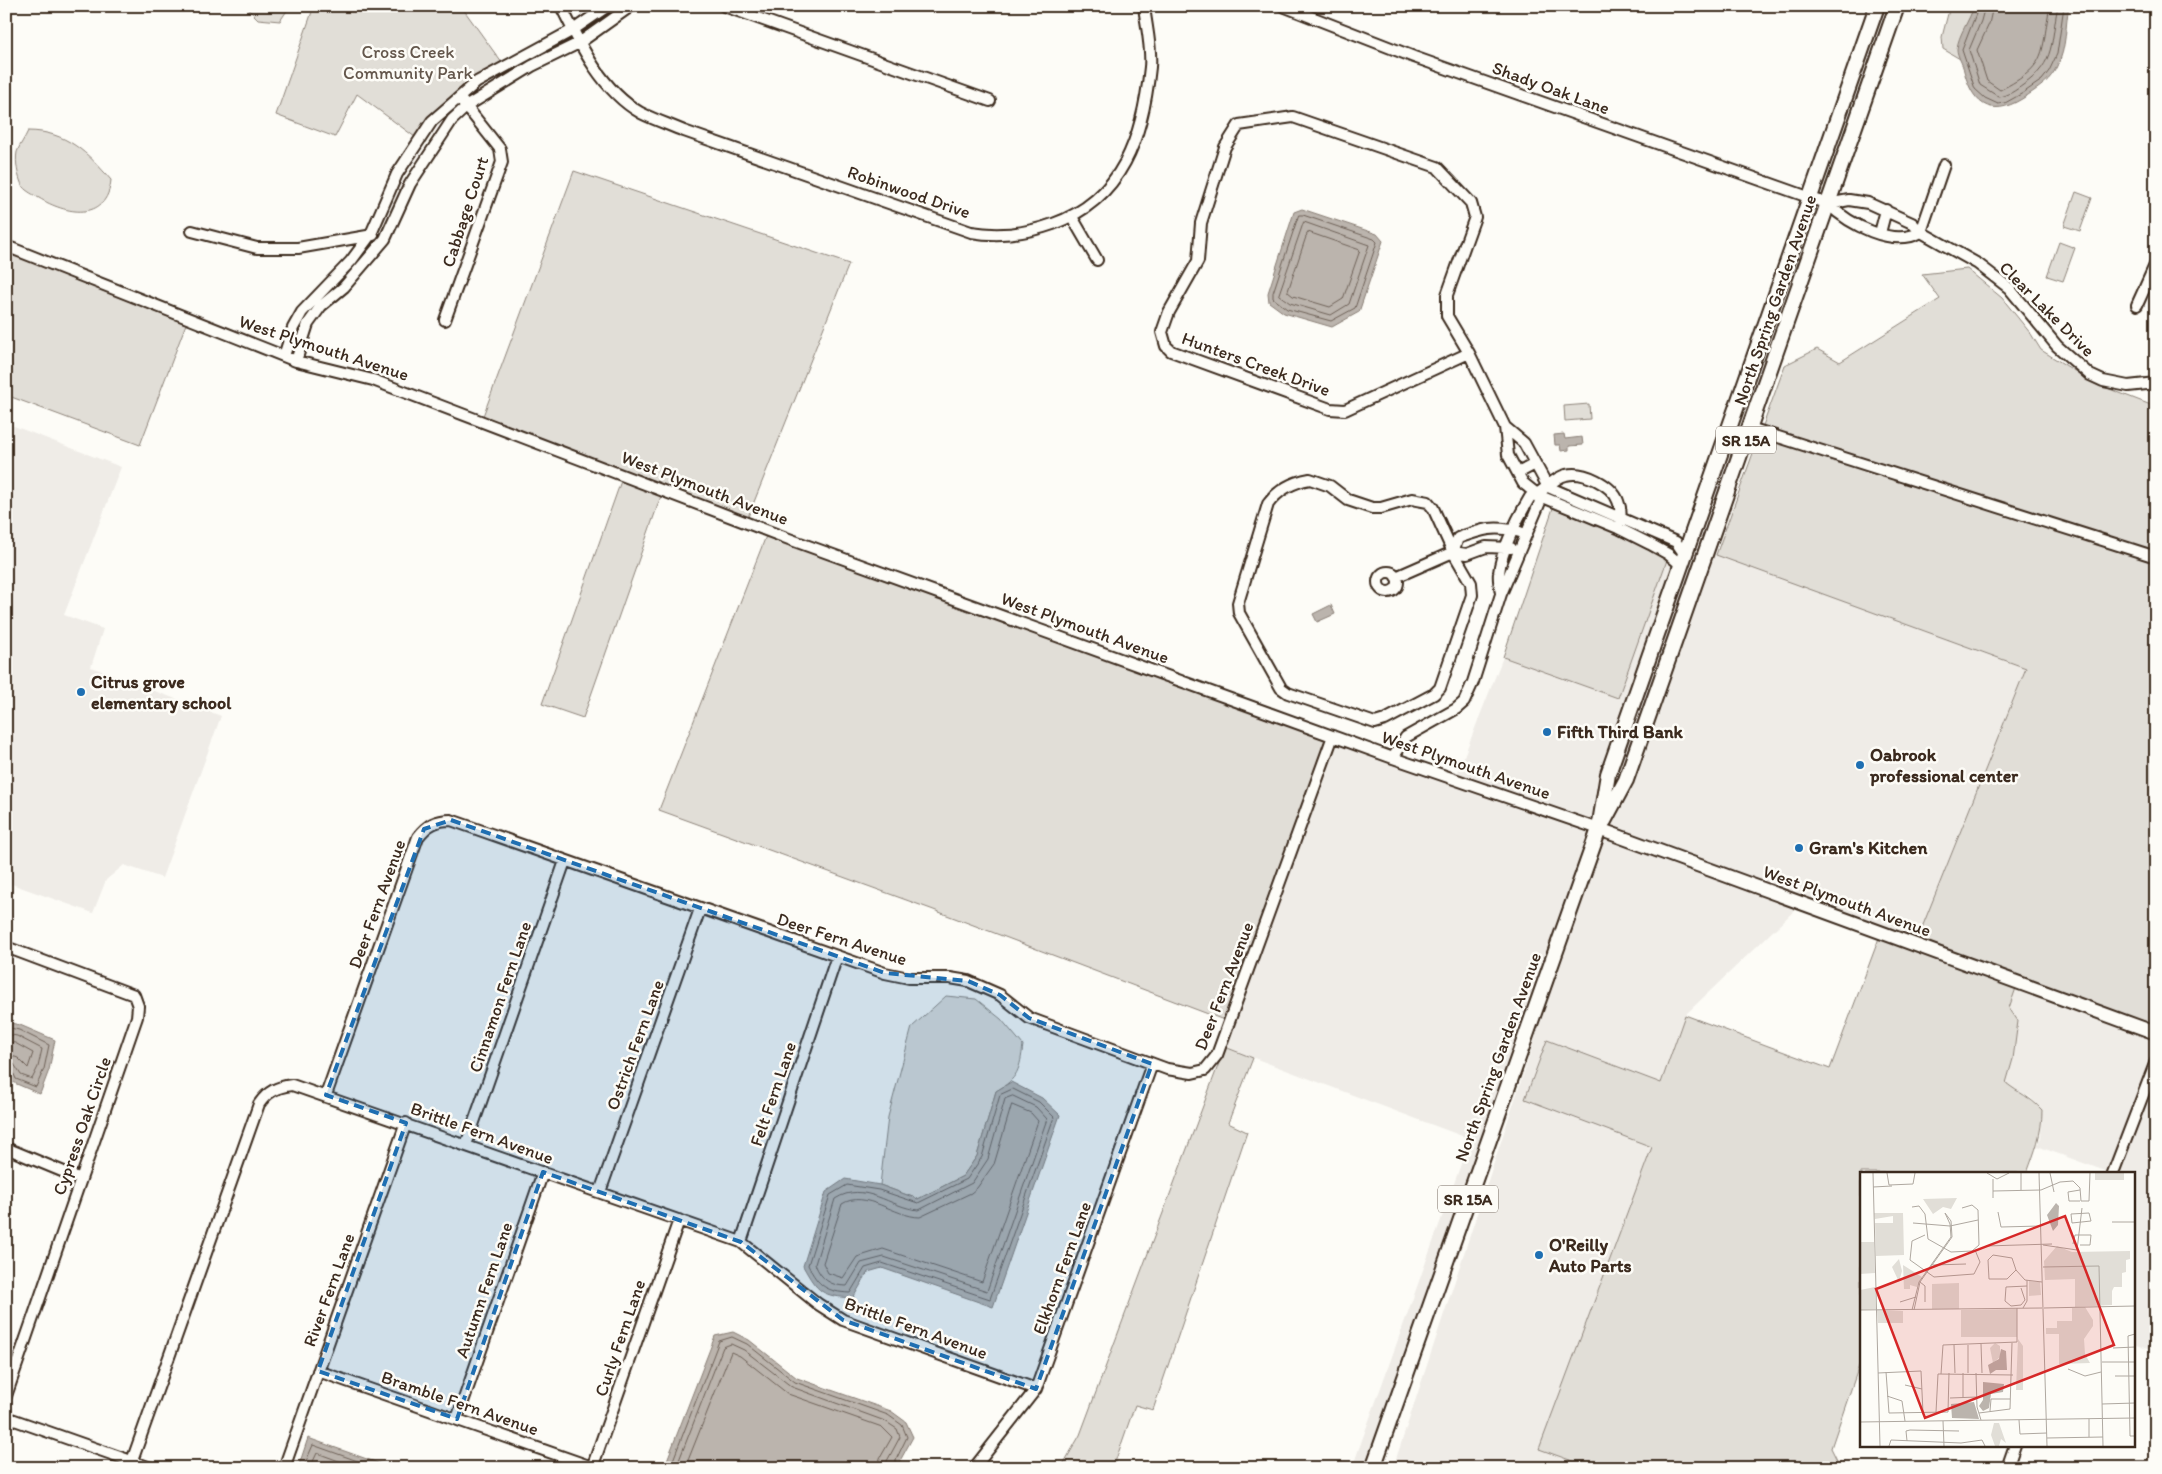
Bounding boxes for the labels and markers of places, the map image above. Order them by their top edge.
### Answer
place label: Citrus grove elementary school [91,671,232,714]
marker: Citrus grove elementary school [75,686,87,698]
place label: Fifth Third Bank [1557,721,1684,743]
marker: Fifth Third Bank [1541,726,1553,738]
place label: Oabrook professional center [1869,744,2019,787]
marker: Oabrook professional center [1854,759,1866,771]
place label: Gram's Kitchen [1809,837,1928,859]
marker: Gram's Kitchen [1793,842,1805,854]
place label: O'Reilly Auto Parts [1548,1234,1631,1277]
marker: O'Reilly Auto Parts [1533,1249,1545,1261]

